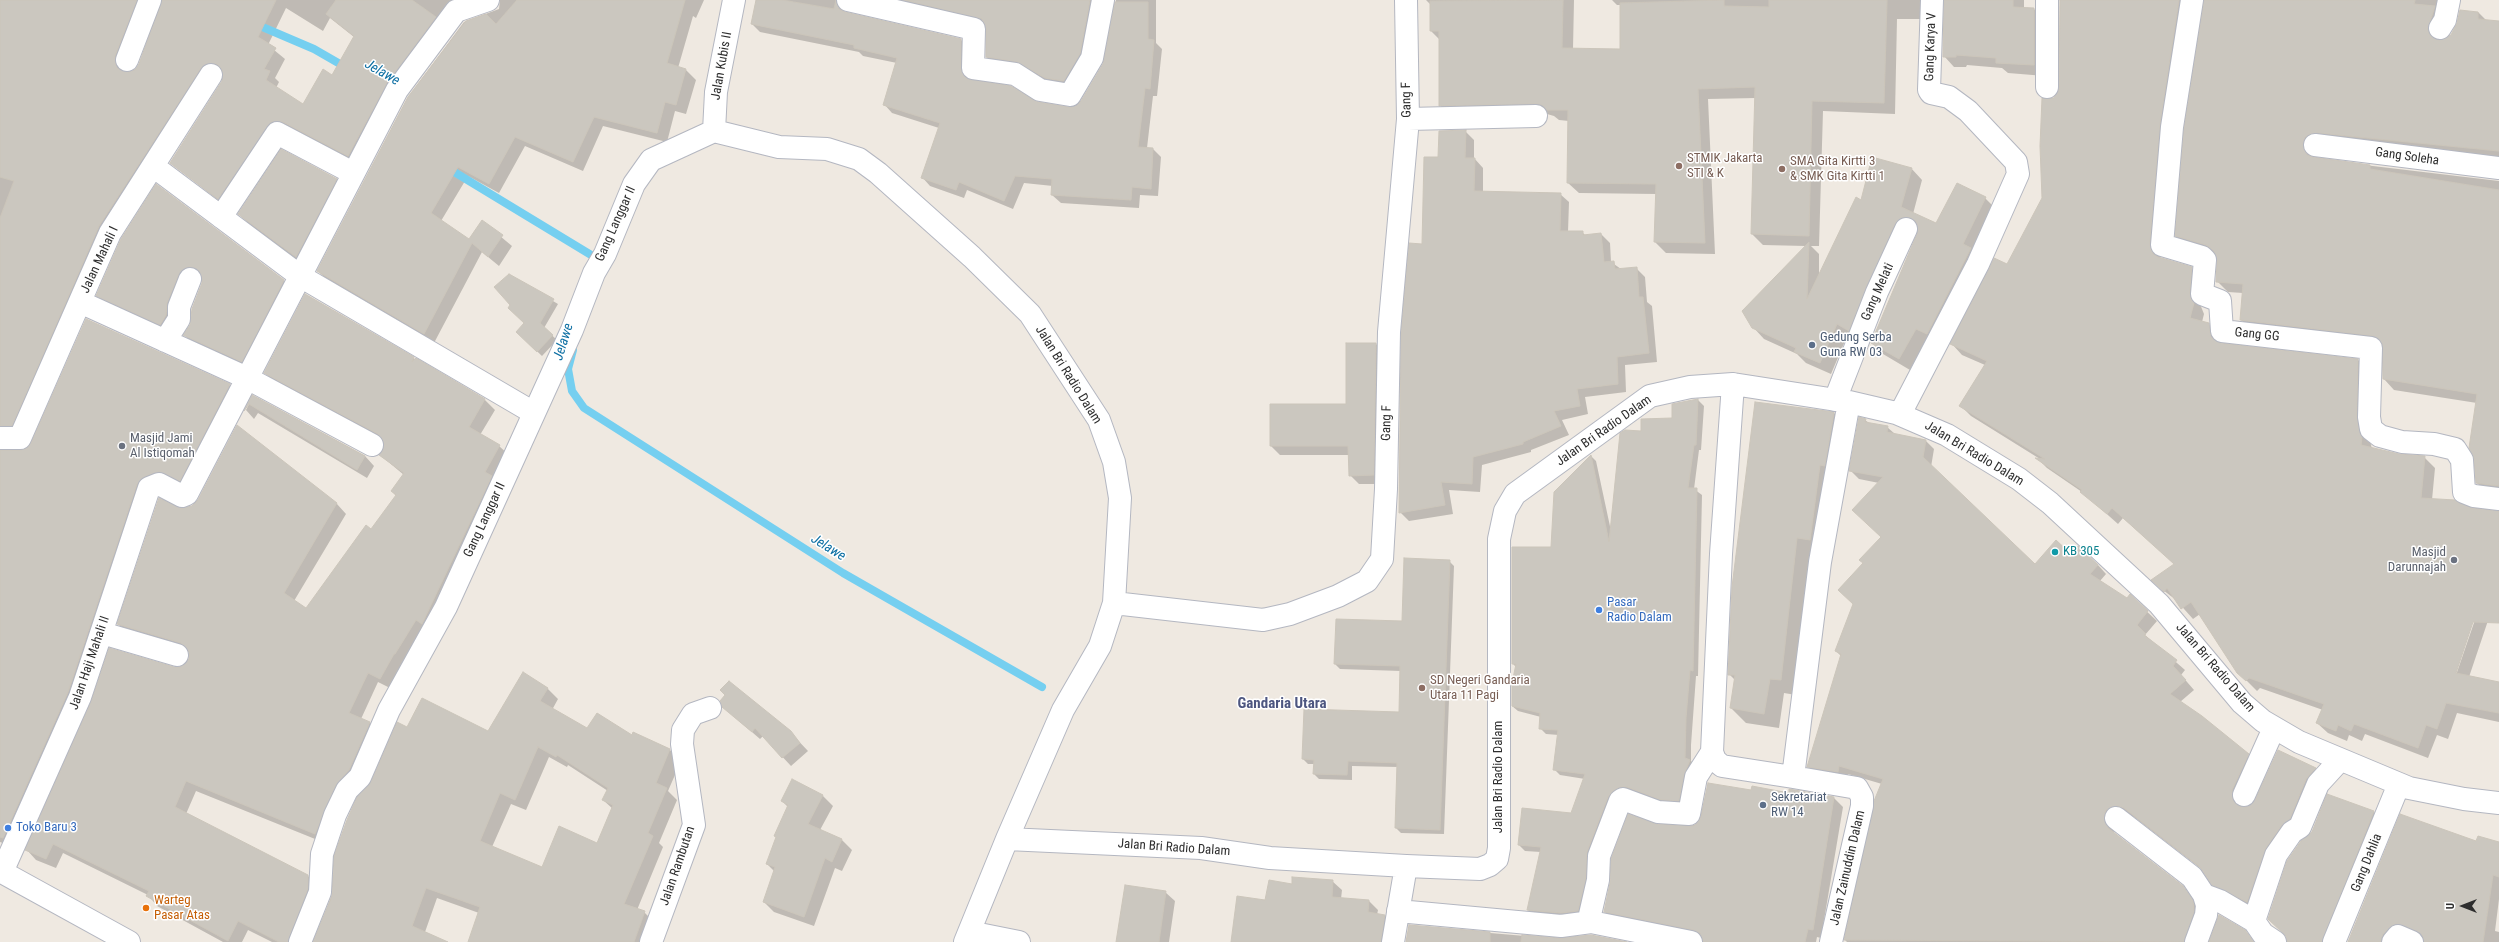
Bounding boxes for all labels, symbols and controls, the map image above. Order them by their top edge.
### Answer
street label: Gang Karya V [1922,12,1940,82]
street label: Jalan Kubis II [708,31,736,101]
water label: Jelawe [361,56,403,90]
street label: Gang F [1399,82,1415,118]
street label: Gang Soleha [2374,145,2440,169]
place label: STMIK Jakarta STI & K [1687,151,1763,182]
place label: SMA Gita Kirtti 3 & SMK Gita Kirtti 1 [1790,154,1885,185]
marker: STMIK Jakarta STI & K [1674,161,1684,171]
marker: SMA Gita Kirtti 3 & SMK Gita Kirtti 1 [1777,164,1787,174]
street label: Gang Langgar II [592,184,640,264]
street label: Jalan Mahali I [78,224,122,296]
street label: Gang Melati [1858,261,1898,323]
water label: Jelawe [550,321,578,363]
street label: Jalan Bri Radio Dalam [1032,323,1104,427]
street label: Gang GG [2234,325,2280,345]
place label: Gedung Serba Guna RW 03 [1820,330,1892,361]
marker: Gedung Serba Guna RW 03 [1807,340,1817,350]
street label: Jalan Bri Radio Dalam [1553,392,1655,470]
street label: Gang F [1379,405,1395,441]
street label: Jalan Bri Radio Dalam [1922,418,2026,490]
place label: Masjid Jami Al Istiqomah [130,431,195,462]
marker: Masjid Jami Al Istiqomah [117,441,127,451]
street label: Gang Langgar II [461,480,509,560]
water label: Jelawe [808,531,848,565]
place label: KB 305 [2063,544,2099,560]
place label: Masjid Darunnajah [2388,545,2446,576]
marker: KB 305 [2050,547,2060,557]
marker: Masjid Darunnajah [2449,555,2459,565]
place label: Pasar Radio Dalam [1607,595,1672,626]
marker: Pasar Radio Dalam [1594,605,1604,615]
street label: Jalan Haji Mahali II [67,614,113,712]
street label: Jalan Bri Radio Dalam [2172,620,2258,716]
place label: SD Negeri Gandaria Utara 11 Pagi [1430,673,1530,704]
marker: SD Negeri Gandaria Utara 11 Pagi [1417,683,1427,693]
district label: Gandaria Utara [1237,695,1327,713]
street label: Jalan Bri Radio Dalam [1491,721,1507,833]
place label: Sekretariat RW 14 [1771,790,1827,821]
marker: Sekretariat RW 14 [1758,800,1768,810]
street label: Jalan Zainuddin Dalam [1827,809,1869,927]
place label: Toko Baru 3 [16,820,77,836]
marker: Toko Baru 3 [3,823,13,833]
street label: Jalan Rambutan [657,824,699,908]
street label: Gang Dahlia [2348,831,2386,895]
street label: Jalan Bri Radio Dalam [1117,836,1231,860]
north arrow [2443,886,2483,926]
place label: Warteg Pasar Atas [154,893,210,924]
marker: Warteg Pasar Atas [141,903,151,913]
text: U [2444,903,2457,909]

